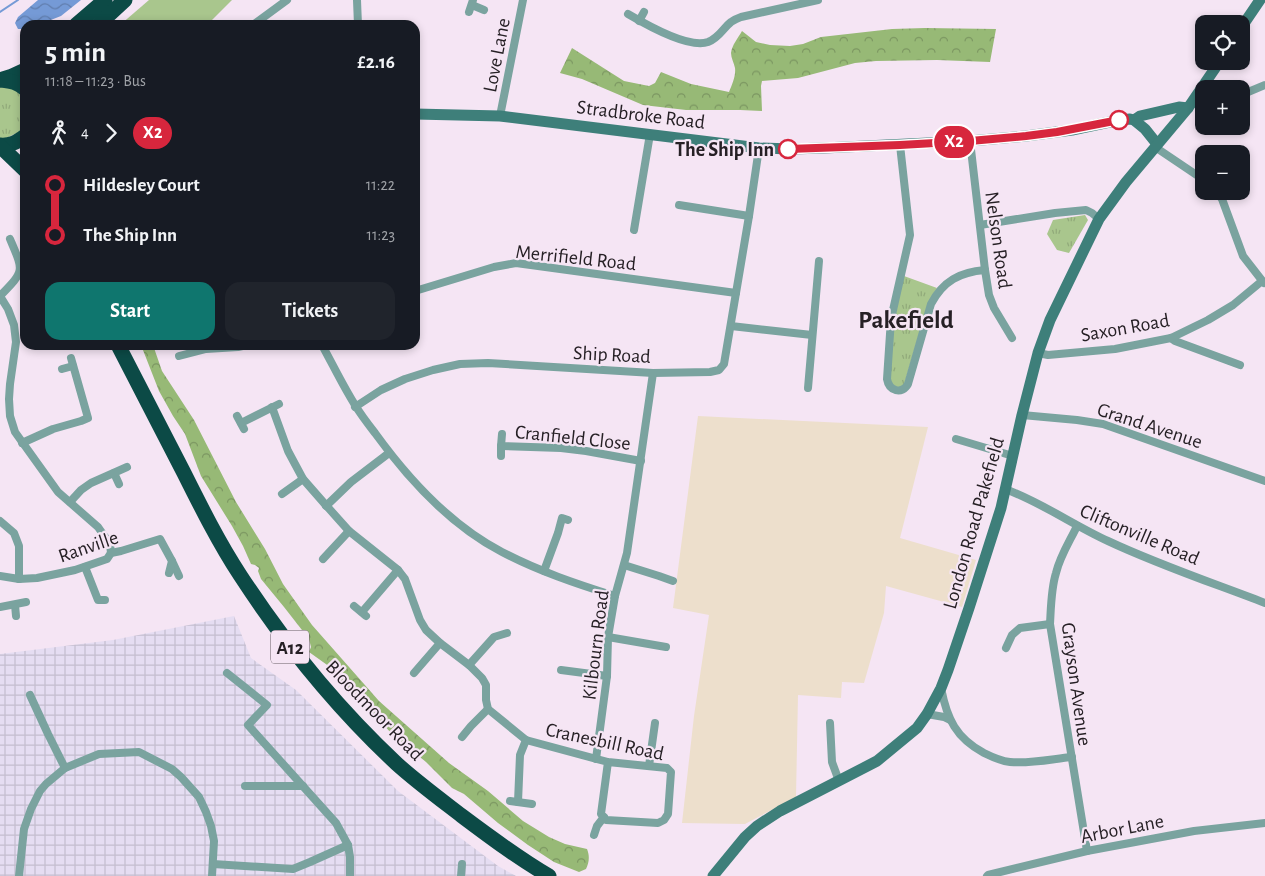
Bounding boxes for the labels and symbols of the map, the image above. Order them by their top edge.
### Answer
street label: Love Lane [480,16,514,94]
street label: Stradbroke Road [576,97,706,133]
unlabelled marker [1109,110,1129,130]
line badge: X2 [932,126,976,158]
marker: The Ship Inn [778,139,798,159]
place label: The Ship Inn [675,140,774,160]
street label: Nelson Road [981,190,1015,290]
street label: Merrifield Road [515,242,637,274]
district label: Pakefield [858,308,954,333]
street label: Saxon Road [1079,310,1171,346]
street label: Ship Road [573,343,651,367]
street label: Grand Avenue [1095,400,1205,452]
street label: Cranfield Close [514,422,632,454]
street label: London Road Pakefield [940,435,1008,611]
street label: Cliftonville Road [1077,501,1202,569]
street label: Ranville [56,527,121,567]
street label: Kilbourn Road [579,589,613,701]
street label: Grayson Avenue [1057,621,1095,747]
road number: A12 [271,630,309,664]
street label: Bloodmoor Road [322,657,427,765]
street label: Cranesbill Road [544,720,666,764]
street label: Arbor Lane [1079,811,1166,847]

